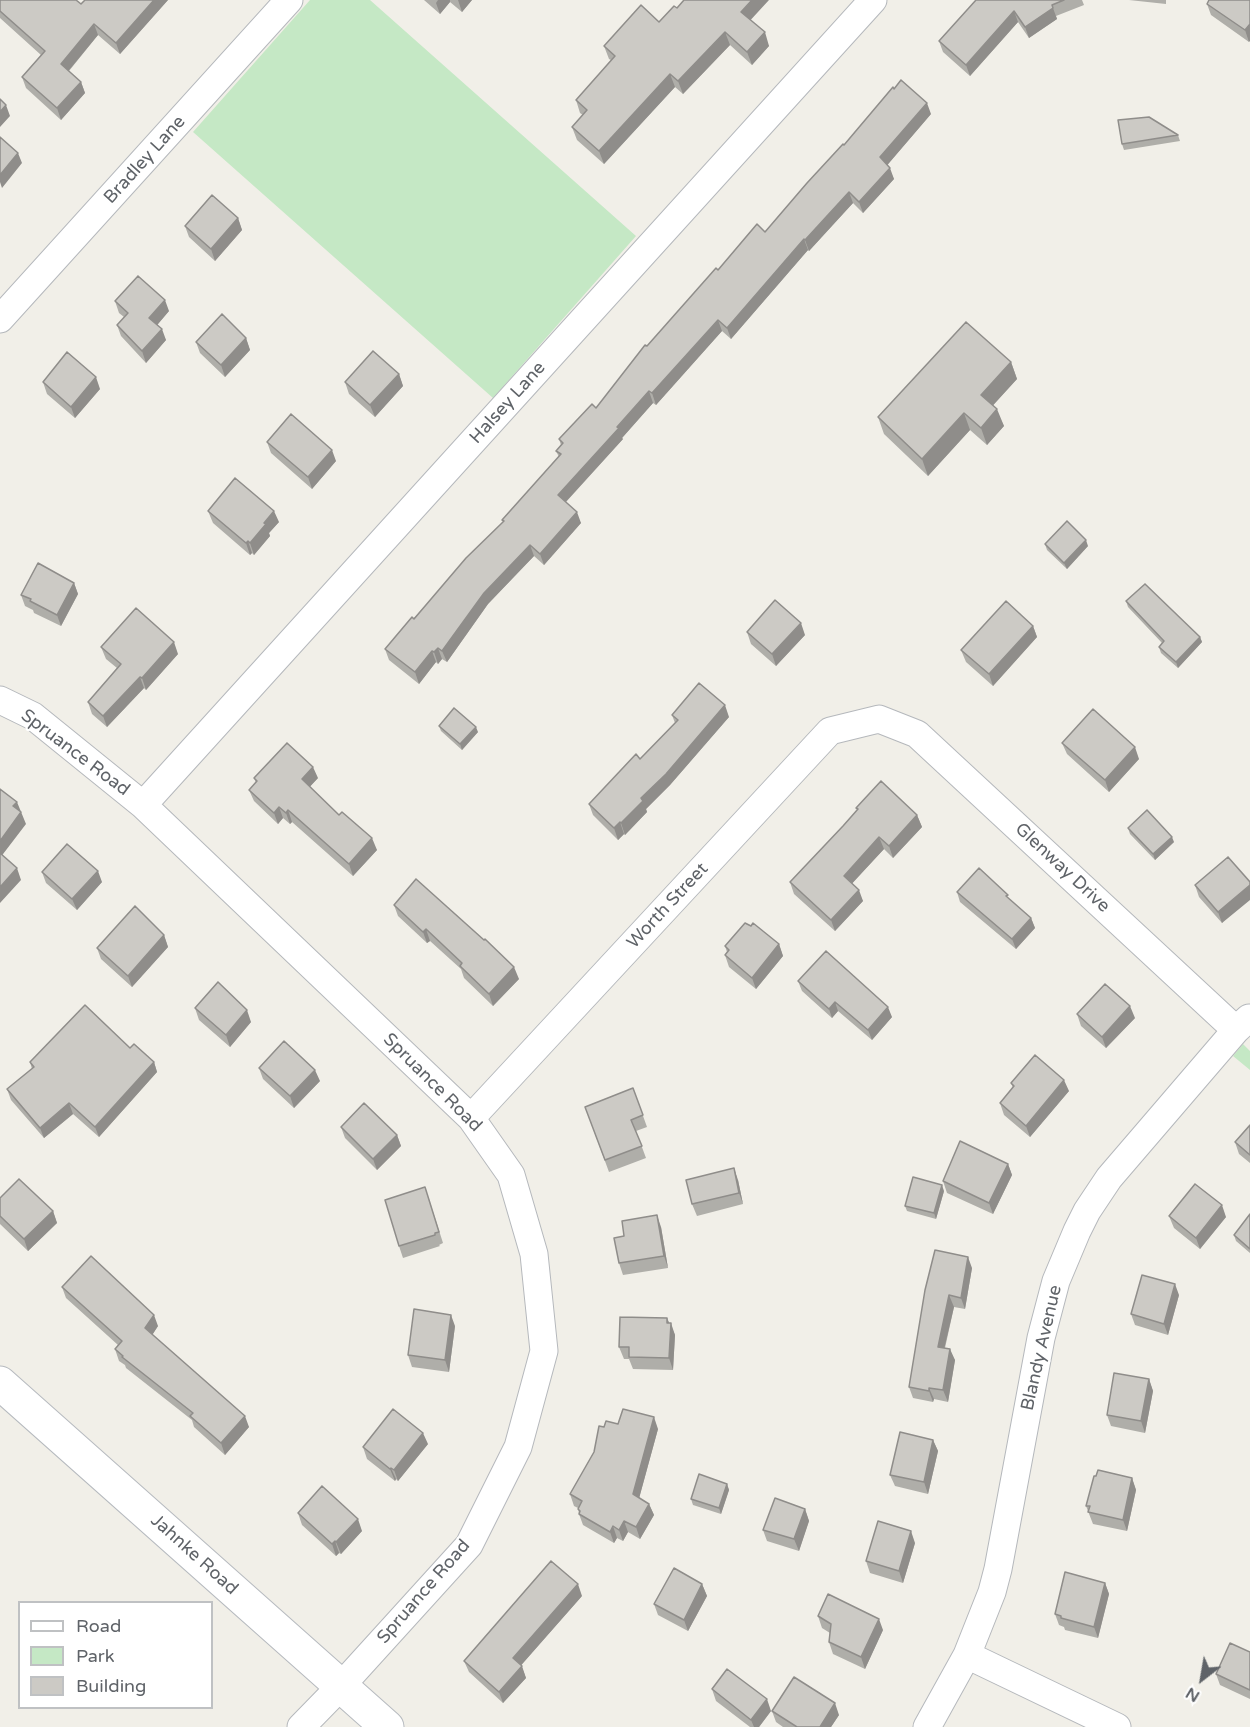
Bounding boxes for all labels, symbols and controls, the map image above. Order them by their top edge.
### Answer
street label: Bradley Lane [100,111,190,209]
street label: Halsey Lane [466,358,550,448]
street label: Spruance Road [16,705,134,801]
street label: Glenway Drive [1010,819,1114,917]
street label: Worth Street [623,859,713,953]
street label: Spruance Road [378,1029,486,1137]
street label: Blandy Avenue [1017,1283,1067,1413]
street label: Jahnke Road [146,1510,242,1600]
street label: Spruance Road [373,1536,475,1648]
legend [18,1601,213,1709]
text: Road [76,1615,121,1637]
text: Park [76,1645,114,1667]
north arrow [1172,1649,1232,1709]
text: Building [76,1675,146,1697]
text: N [1182,1683,1203,1706]

